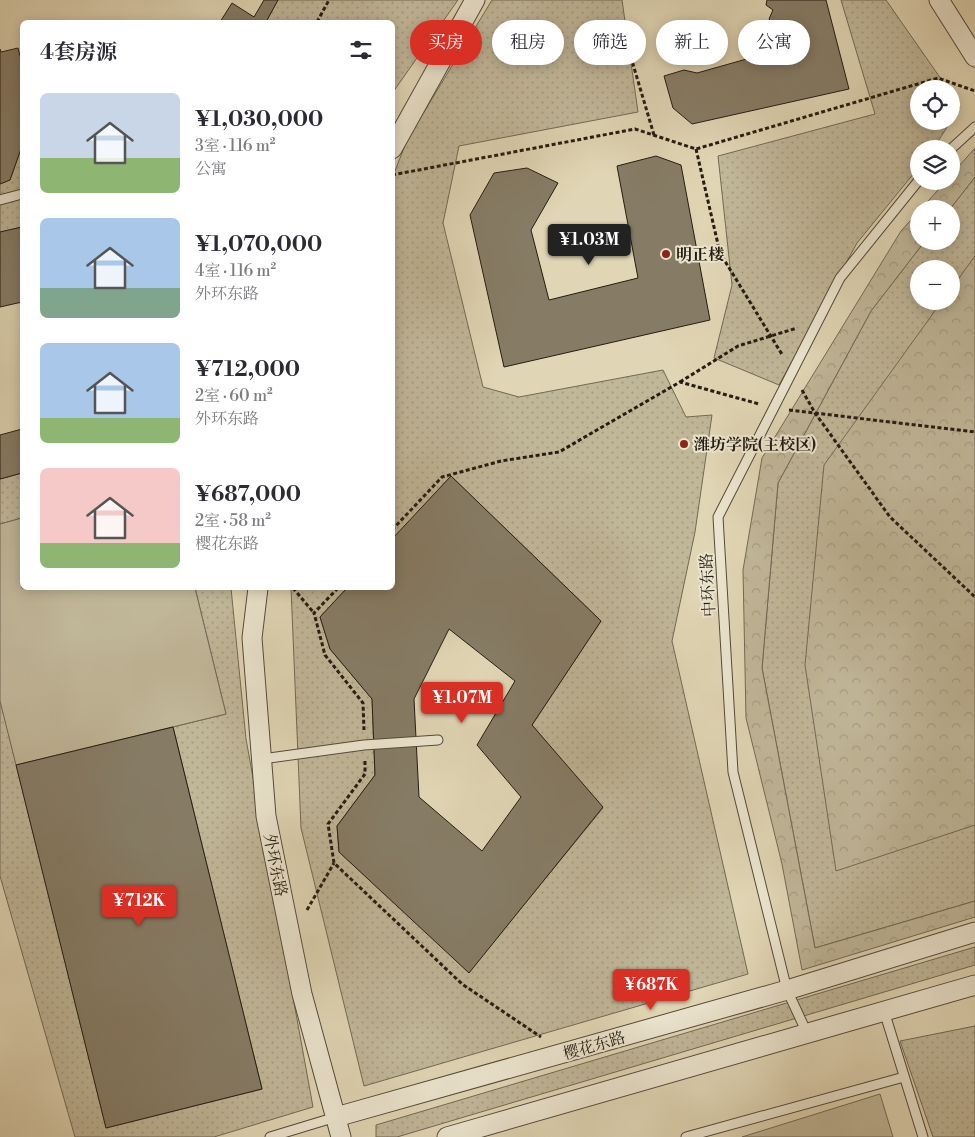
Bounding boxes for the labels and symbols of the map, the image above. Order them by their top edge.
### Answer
pin: ¥1.03M [548,224,630,266]
place label: 明正楼 [676,245,724,265]
marker: 明正楼 [660,248,672,260]
place label: 潍坊学院(主校区) [694,435,816,455]
marker: 潍坊学院(主校区) [678,438,690,450]
street label: 中环东路 [696,552,720,617]
pin: ¥1.07M [421,682,503,724]
street label: 外环东路 [259,832,291,899]
pin: ¥712K [104,884,174,927]
pin: ¥687K [616,968,686,1011]
street label: 樱花东路 [561,1028,628,1064]

